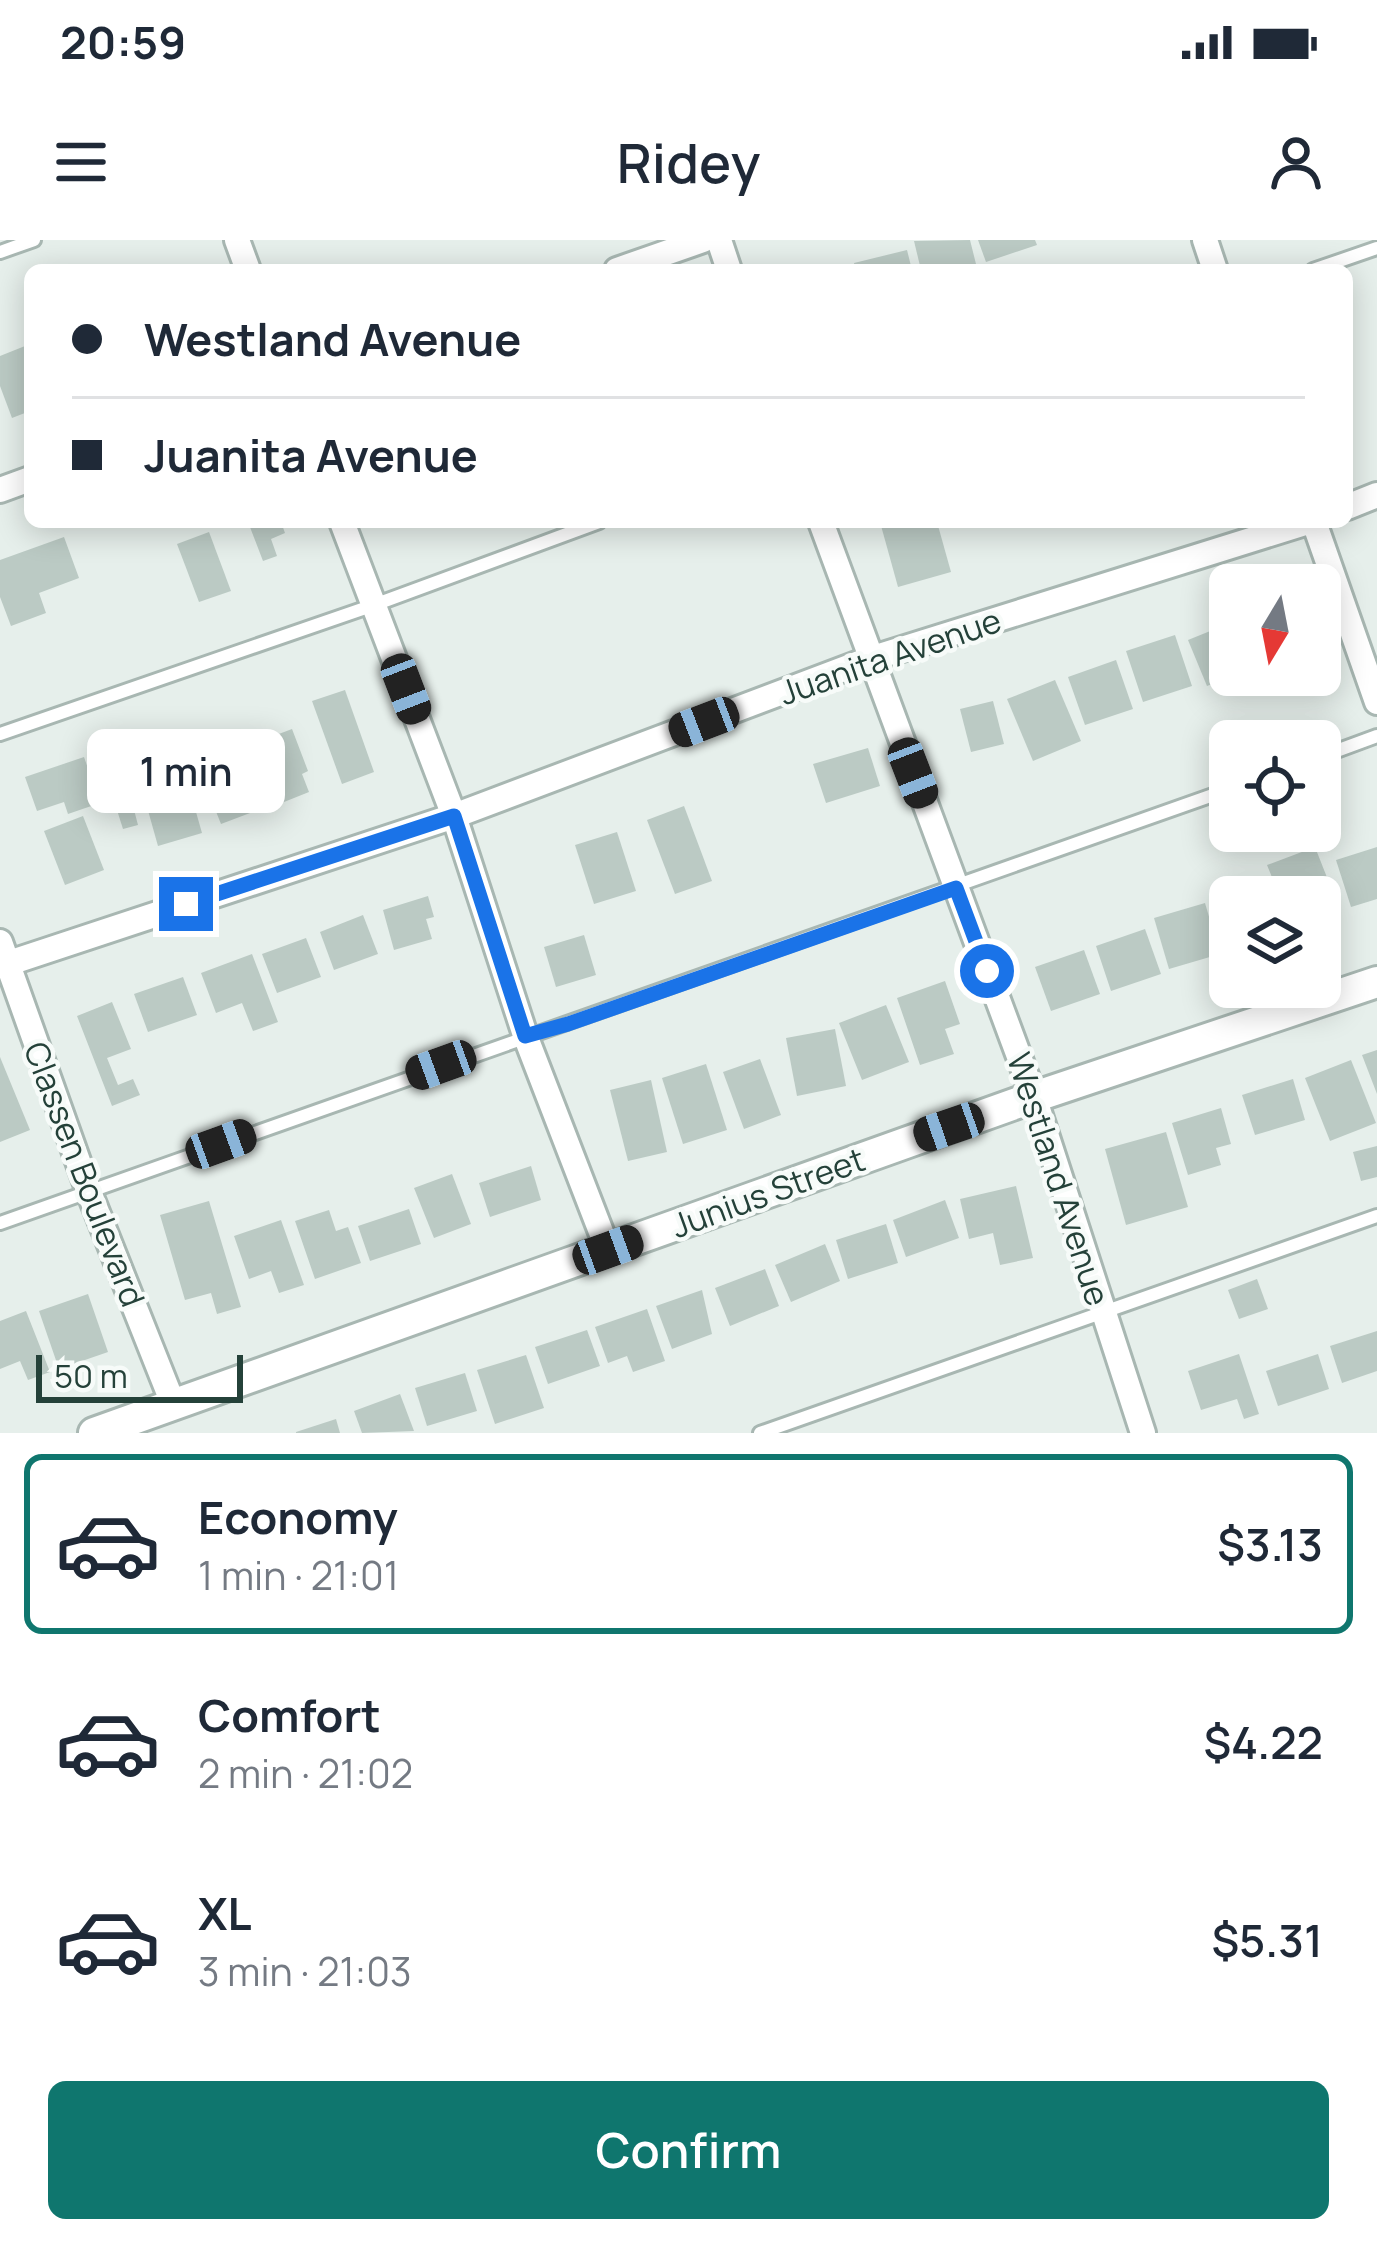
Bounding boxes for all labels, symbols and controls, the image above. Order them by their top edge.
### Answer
text: 20:59 [60,11,186,73]
text: Ridey [617,125,760,199]
icon: menu [48,129,114,195]
icon: person [1263,129,1329,195]
text: Westland Avenue [144,308,521,370]
text: Juanita Avenue [144,424,478,486]
north arrow [1209,564,1341,696]
map controls [1209,564,1341,1008]
street label: Juanita Avenue [773,597,1007,715]
car [376,649,436,729]
car [664,692,744,752]
button: locate [1209,720,1341,852]
callout: 1 min [87,730,285,814]
car [883,733,943,813]
text: 1 min [140,744,232,798]
button: layers [1209,876,1341,1008]
route end [159,877,213,931]
route start [960,944,1014,998]
street label: Classen Boulevard [14,1035,156,1313]
car [401,1036,481,1094]
street label: Westland Avenue [997,1047,1121,1311]
car [909,1098,989,1156]
car [181,1115,261,1173]
street label: Junius Street [665,1136,871,1248]
car [568,1221,648,1279]
scale bar [36,1349,243,1402]
text: 50 m [54,1353,128,1398]
text: Economy [198,1486,398,1548]
icon: car [54,1490,162,1598]
text: $3.13 [1217,1513,1323,1575]
text: 1 min · 21:01 [198,1548,399,1602]
text: Comfort [198,1684,381,1746]
icon: car [54,1688,162,1796]
text: $4.22 [1203,1711,1323,1773]
text: 2 min · 21:02 [198,1746,413,1800]
text: XL [198,1882,252,1944]
icon: car [54,1886,162,1994]
text: $5.31 [1211,1909,1323,1971]
text: 3 min · 21:03 [198,1944,412,1998]
button: Confirm [48,2081,1329,2219]

